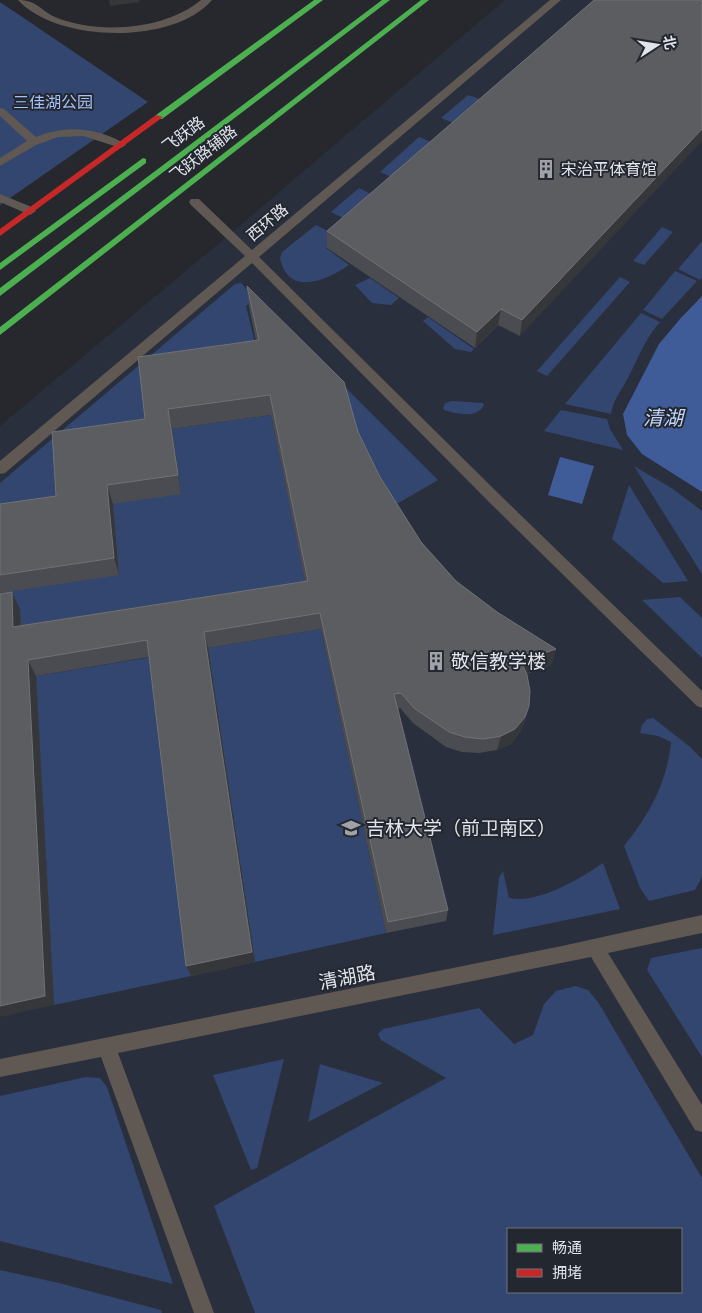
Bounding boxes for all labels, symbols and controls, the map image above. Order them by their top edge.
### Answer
north arrow [632,20,682,70]
text: 北 [659,34,679,51]
park label: 三佳湖公园 [13,94,93,113]
street label: 飞跃路 [159,113,209,157]
street label: 飞跃路辅路 [167,122,241,186]
building icon: 宋治平体育馆 [535,158,557,180]
place label: 宋治平体育馆 [561,161,657,180]
street label: 西环路 [243,200,292,246]
water label: 清湖 [643,407,686,431]
building icon: 敬信教学楼 [425,650,447,672]
place label: 敬信教学楼 [451,651,546,674]
school or university icon: 吉林大学（前卫南区） [340,817,362,839]
place label: 吉林大学（前卫南区） [366,818,556,841]
street label: 清湖路 [317,962,377,995]
legend [507,1228,682,1293]
text: 畅通 [552,1239,582,1258]
text: 拥堵 [552,1264,582,1283]

